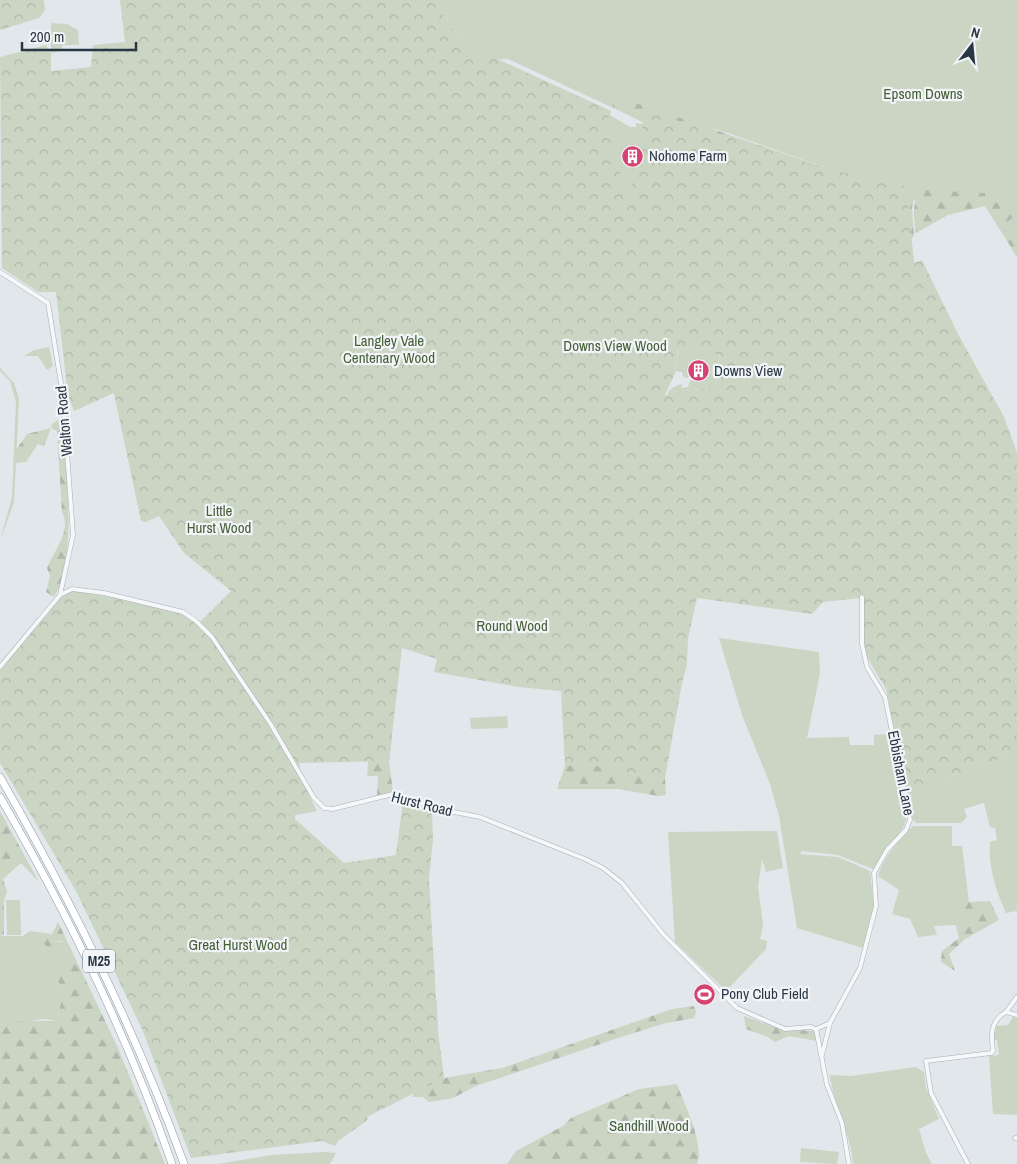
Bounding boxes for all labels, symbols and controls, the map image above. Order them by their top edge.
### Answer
scale bar [22,20,136,52]
north arrow [947,20,997,70]
text: N [969,23,982,42]
text: 200 m [30,26,64,47]
park label: Epsom Downs [883,83,963,104]
building icon: Nohome Farm [621,144,645,168]
place label: Nohome Farm [649,145,727,166]
park label: Langley Vale Centenary Wood [343,330,435,368]
park label: Downs View Wood [563,335,667,356]
building icon: Downs View [686,359,710,383]
place label: Downs View [714,360,782,381]
street label: Walton Road [50,385,77,457]
park label: Little Hurst Wood [187,500,251,538]
park label: Round Wood [476,615,548,636]
street label: Ebbisham Lane [883,729,920,817]
street label: Hurst Road [389,786,455,821]
park label: Great Hurst Wood [189,934,287,955]
road number: M25 [83,949,115,972]
sports icon: Pony Club Field [693,982,717,1006]
place label: Pony Club Field [721,983,809,1004]
park label: Sandhill Wood [609,1115,689,1136]

